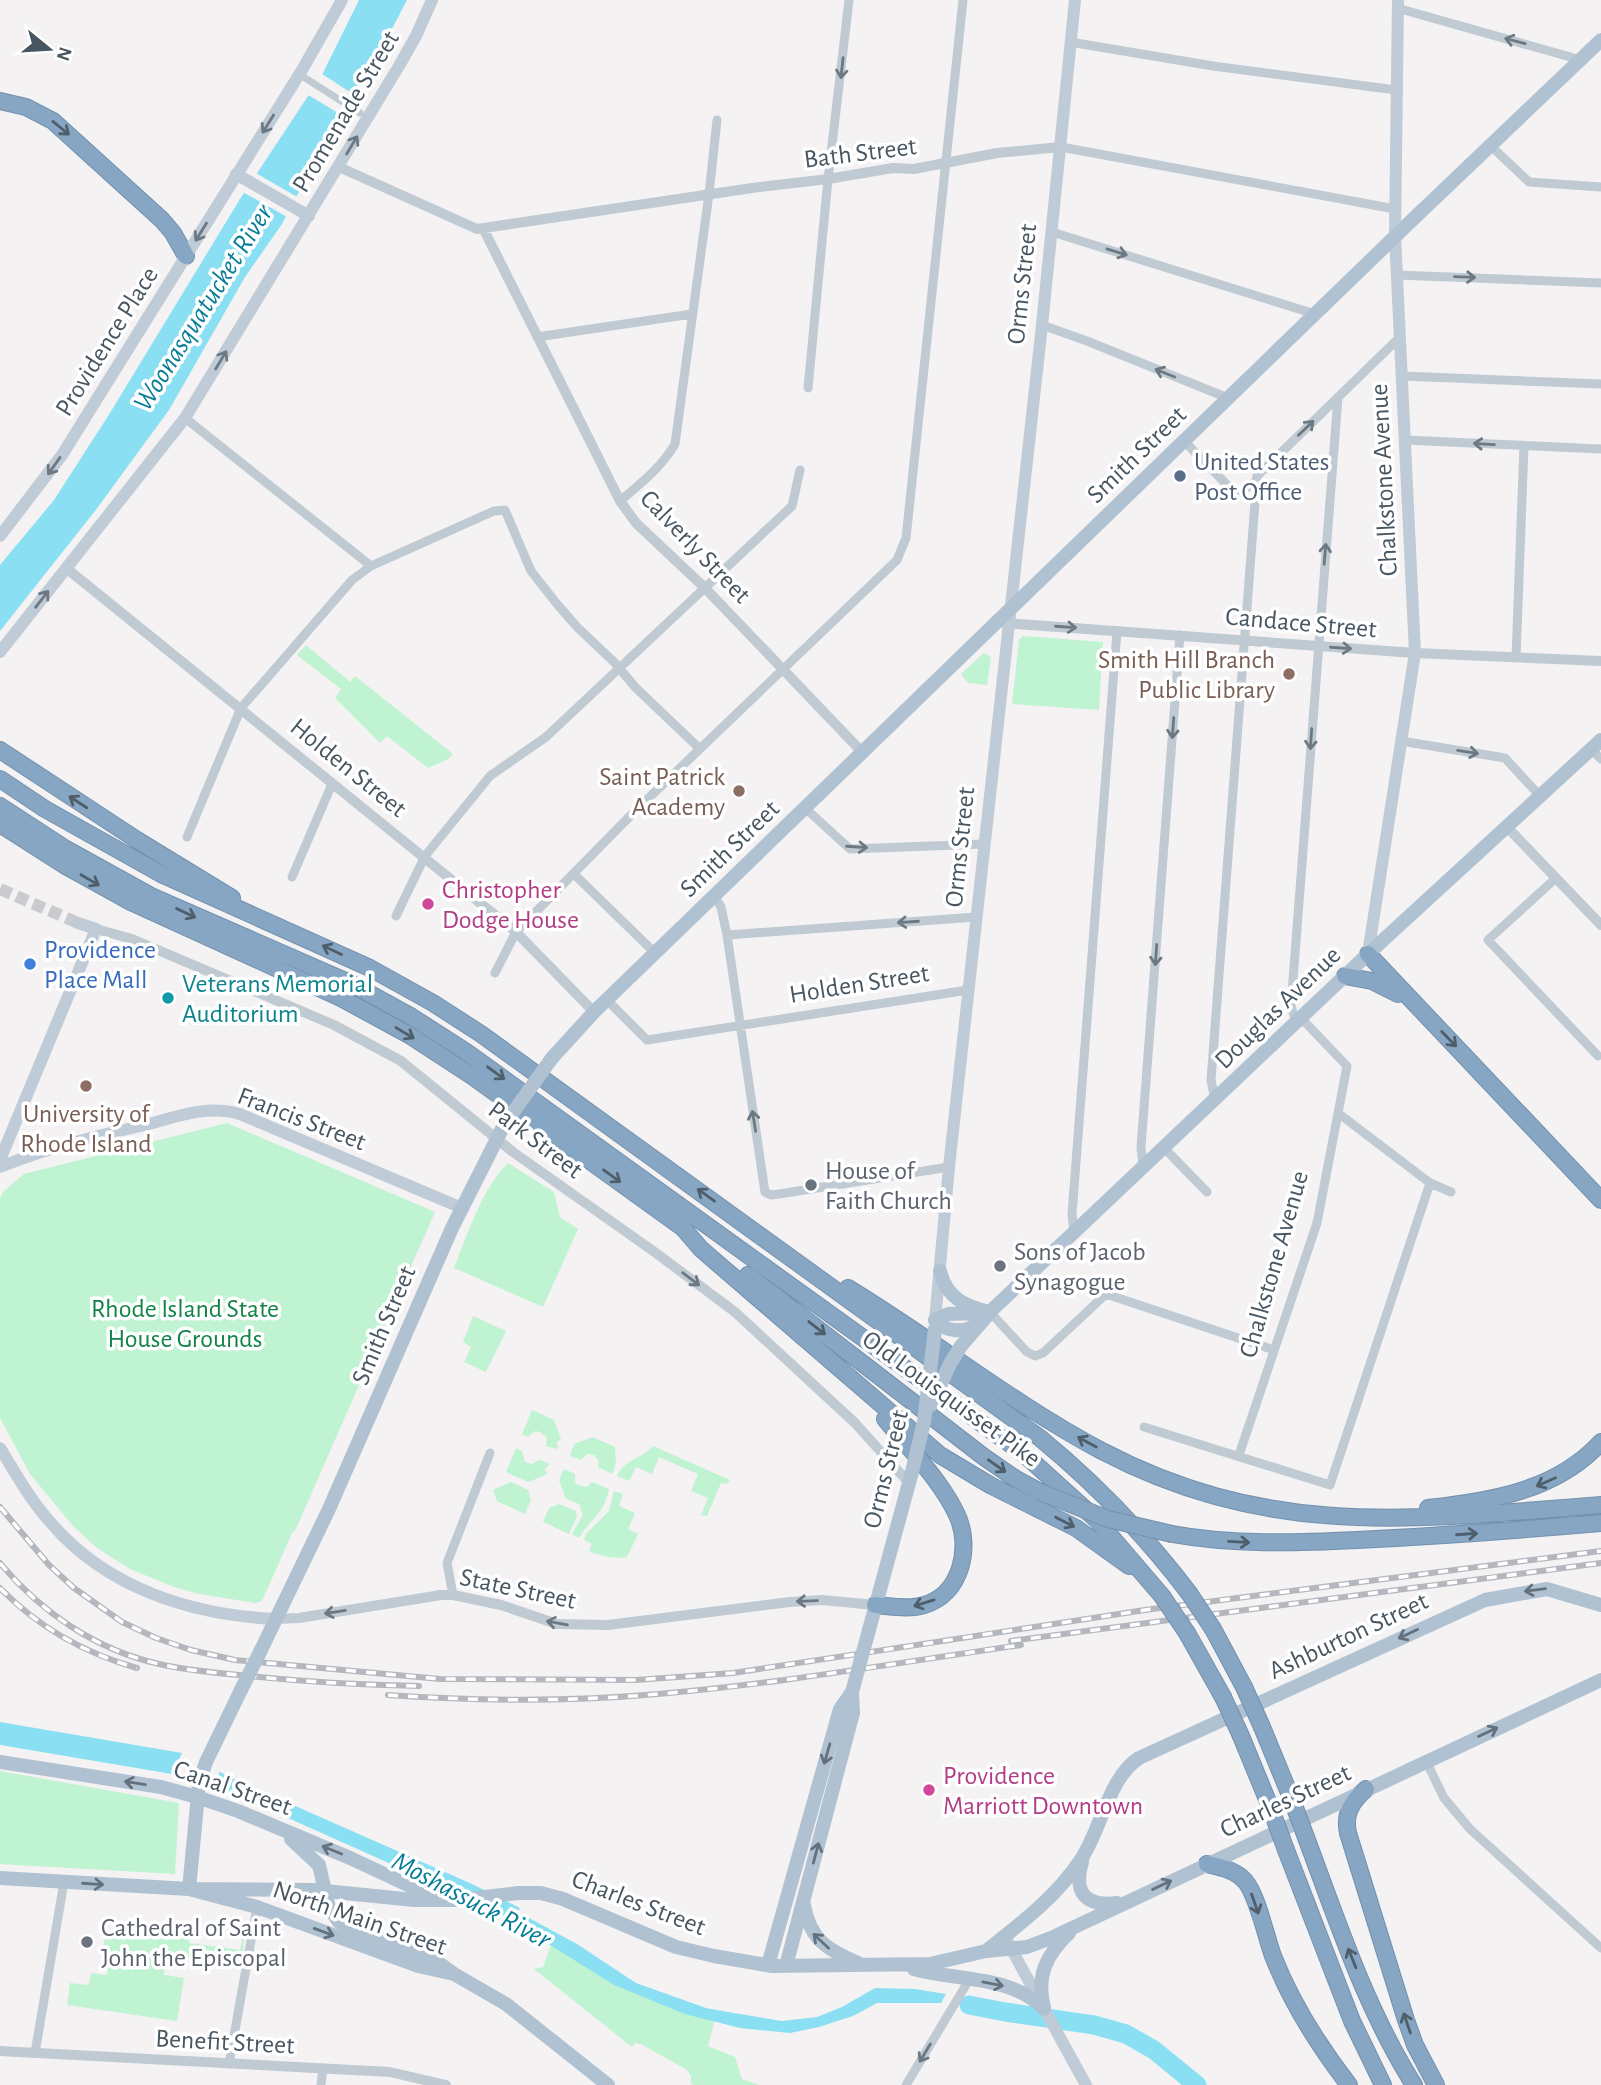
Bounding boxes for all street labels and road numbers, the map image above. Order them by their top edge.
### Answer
street label: Promenade Street [288,26,404,197]
street label: Bath Street [802,133,918,173]
street label: Orms Street [1003,223,1041,346]
street label: Providence Place [51,262,163,421]
street label: Chalkstone Avenue [1366,383,1402,577]
street label: Smith Street [1082,401,1191,508]
street label: Calverly Street [635,485,755,608]
street label: Candace Street [1224,603,1378,643]
street label: Holden Street [285,713,411,822]
street label: Orms Street [941,786,979,909]
street label: Smith Street [675,795,784,902]
street label: Douglas Avenue [1210,942,1346,1074]
street label: Holden Street [788,960,931,1008]
street label: Francis Street [234,1083,369,1155]
street label: Park Street [483,1096,587,1183]
street label: Chalkstone Avenue [1235,1168,1313,1361]
street label: Smith Street [347,1262,421,1389]
street label: Old Louisquisset Pike [858,1326,1045,1472]
street label: Orms Street [859,1407,913,1531]
street label: State Street [457,1564,578,1614]
street label: Ashburton Street [1265,1588,1432,1684]
street label: Canal Street [170,1756,295,1820]
street label: Charles Street [1216,1759,1355,1842]
street label: Charles Street [568,1866,709,1940]
street label: North Main Street [270,1876,450,1960]
street label: Benefit Street [155,2025,295,2059]

